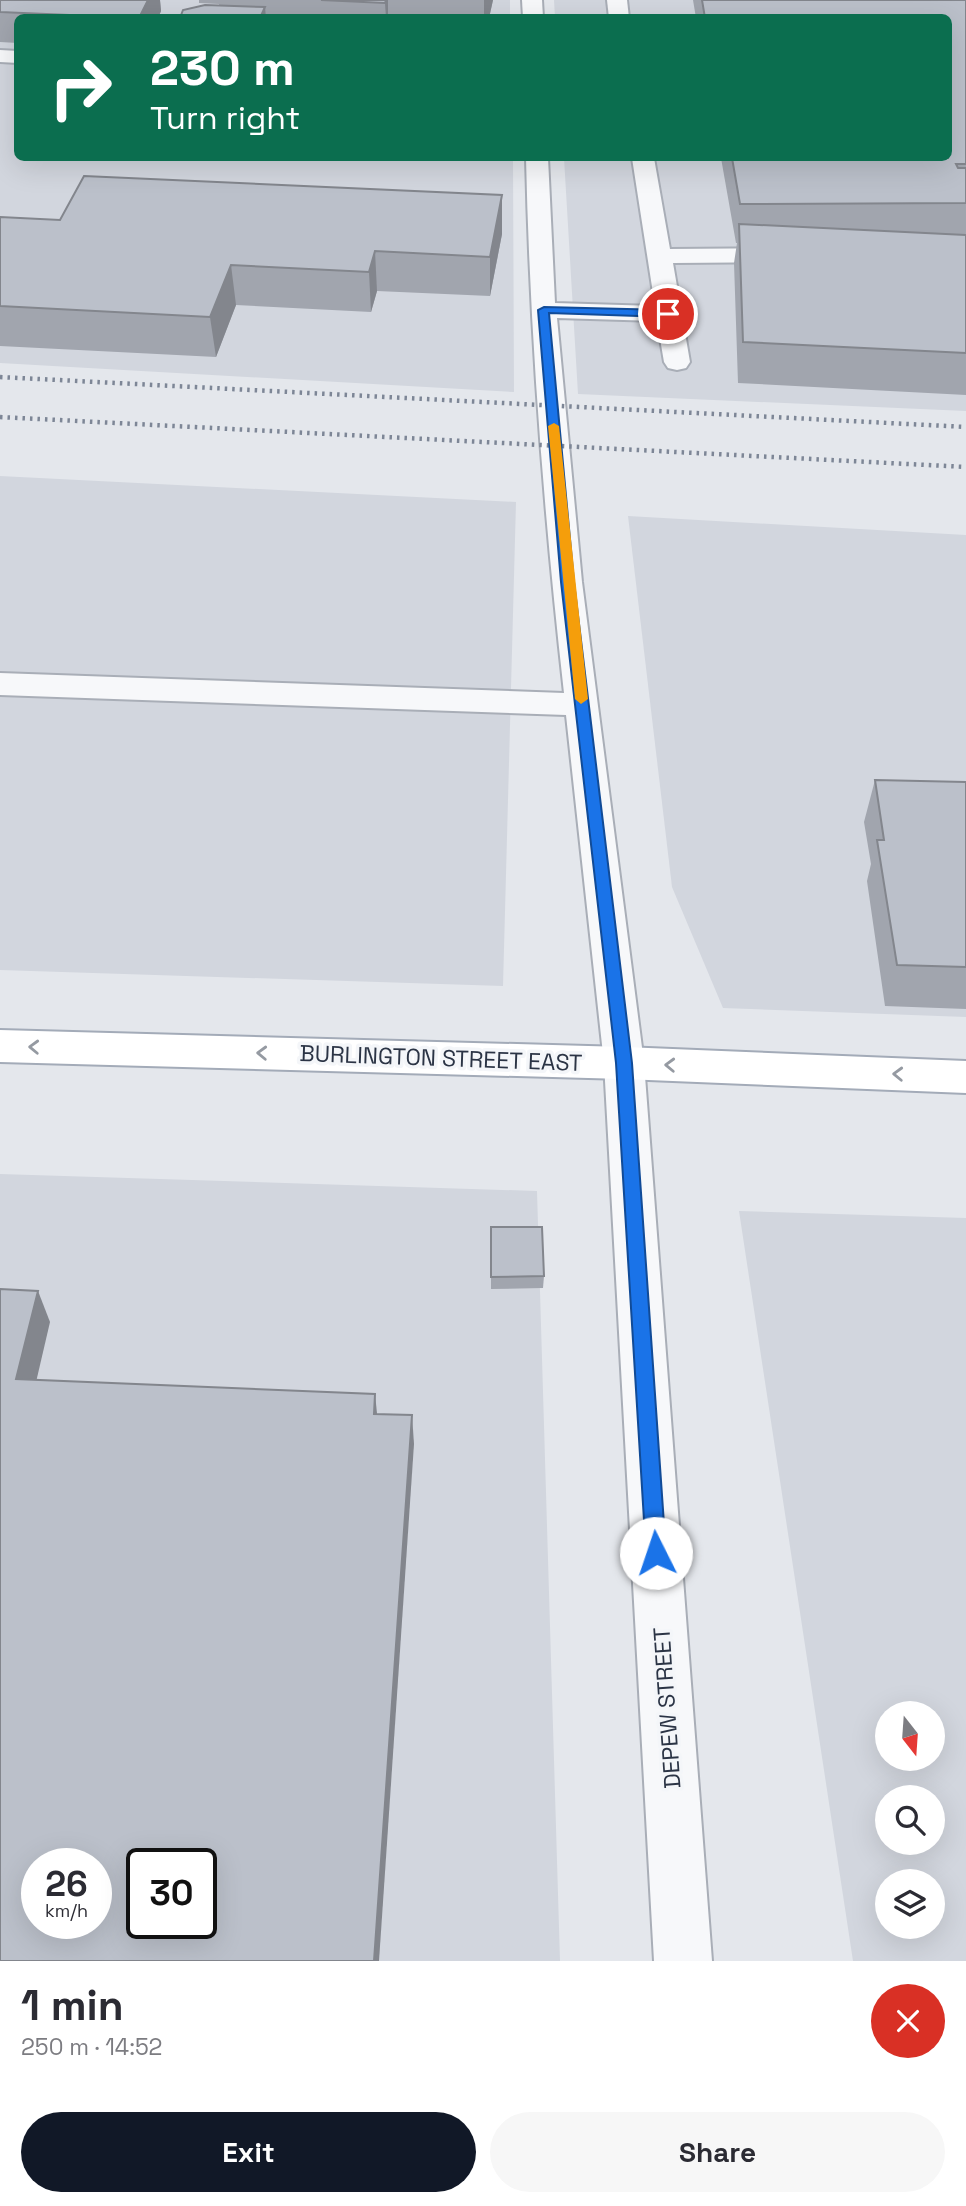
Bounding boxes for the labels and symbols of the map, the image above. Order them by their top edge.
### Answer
pin [638,284,698,344]
street label: BURLINGTON STREET EAST [299,1038,583,1078]
one-way arrow [29,1039,39,1055]
one-way arrow [256,1045,266,1061]
one-way arrow [665,1057,676,1072]
one-way arrow [892,1066,903,1081]
position arrow [619,1516,693,1590]
street label: DEPEW STREET [646,1626,688,1790]
north arrow [875,1701,945,1771]
speed limit sign: 30 [126,1848,217,1939]

